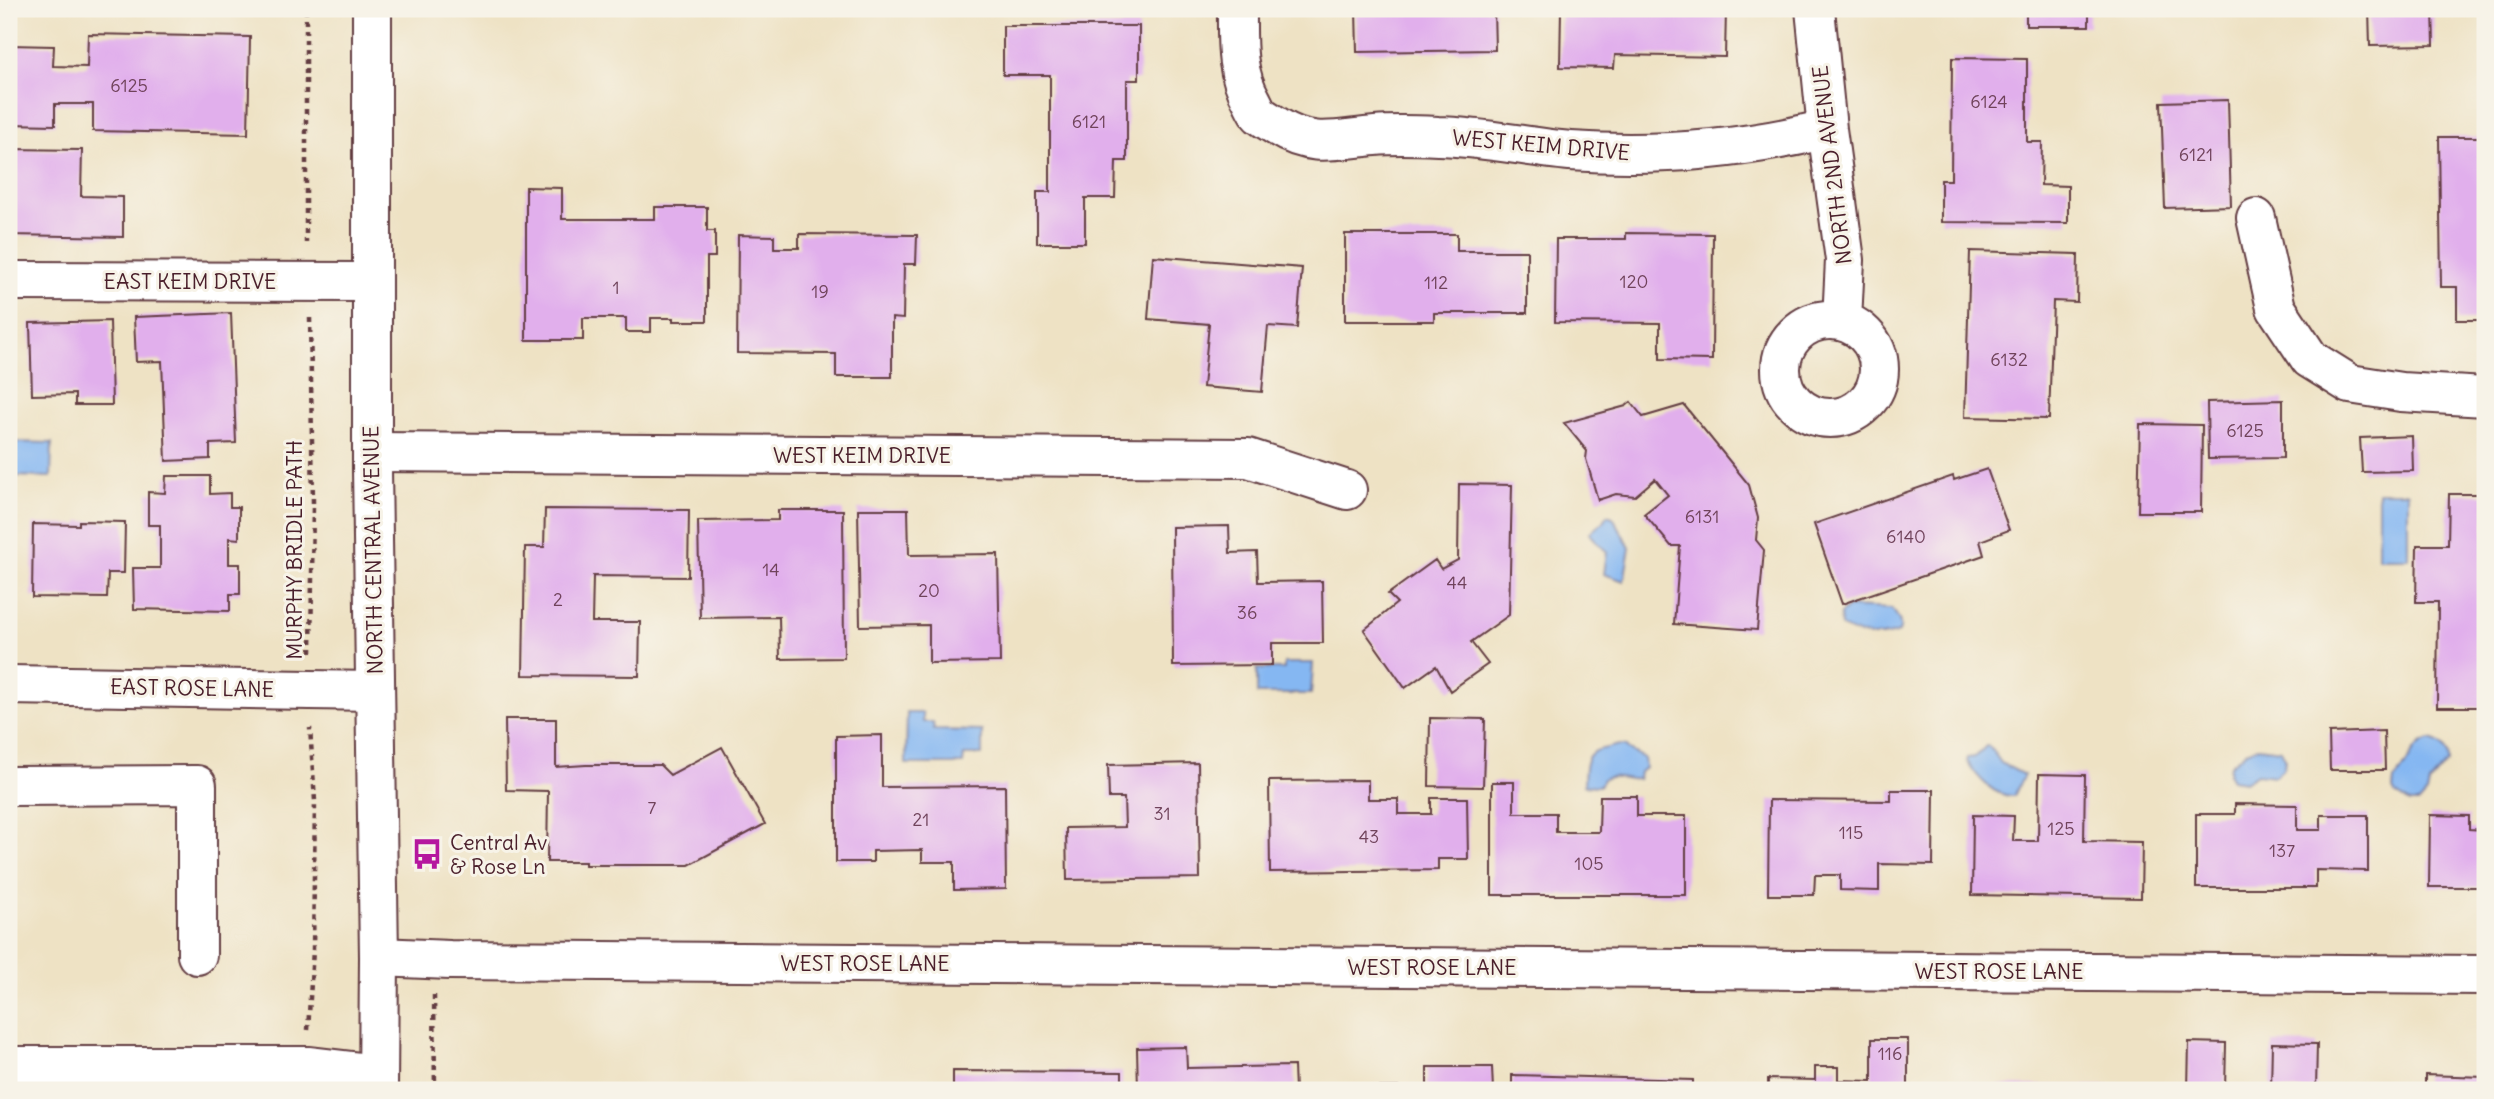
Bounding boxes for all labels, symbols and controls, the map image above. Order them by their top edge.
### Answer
street label: NORTH 2ND AVENUE [1806,64,1858,266]
house number: 6125 [110,74,148,97]
house number: 6124 [1970,90,2008,113]
house number: 6121 [1072,110,1106,133]
street label: WEST KEIM DRIVE [1451,124,1631,166]
house number: 6121 [2179,143,2213,166]
street label: EAST KEIM DRIVE [104,268,276,295]
house number: 120 [1620,270,1648,293]
house number: 112 [1424,271,1448,294]
house number: 1 [612,276,620,299]
house number: 19 [811,280,829,303]
house number: 6132 [1990,348,2028,371]
house number: 6125 [2226,419,2264,442]
street label: NORTH CENTRAL AVENUE [357,425,389,675]
street label: MURPHY BRIDLE PATH [281,440,308,660]
street label: WEST KEIM DRIVE [773,442,951,469]
house number: 6131 [1685,505,1719,528]
house number: 6140 [1886,525,1926,548]
house number: 14 [762,558,780,581]
house number: 44 [1447,571,1467,594]
house number: 20 [918,579,940,602]
house number: 2 [553,588,563,611]
house number: 36 [1237,601,1257,624]
street label: EAST ROSE LANE [110,673,274,703]
house number: 7 [648,796,657,819]
house number: 31 [1153,802,1171,825]
house number: 21 [912,808,930,831]
house number: 125 [2047,817,2075,840]
house number: 115 [1839,821,1863,844]
house number: 43 [1359,825,1379,848]
place label: Central Av & Rose Ln [450,829,547,880]
bus stop icon: Central Av & Rose Ln [410,837,444,871]
house number: 137 [2269,839,2295,862]
house number: 105 [1574,852,1604,875]
street label: WEST ROSE LANE [780,950,950,977]
street label: WEST ROSE LANE [1347,954,1517,981]
street label: WEST ROSE LANE [1914,958,2084,985]
house number: 116 [1878,1042,1902,1065]

